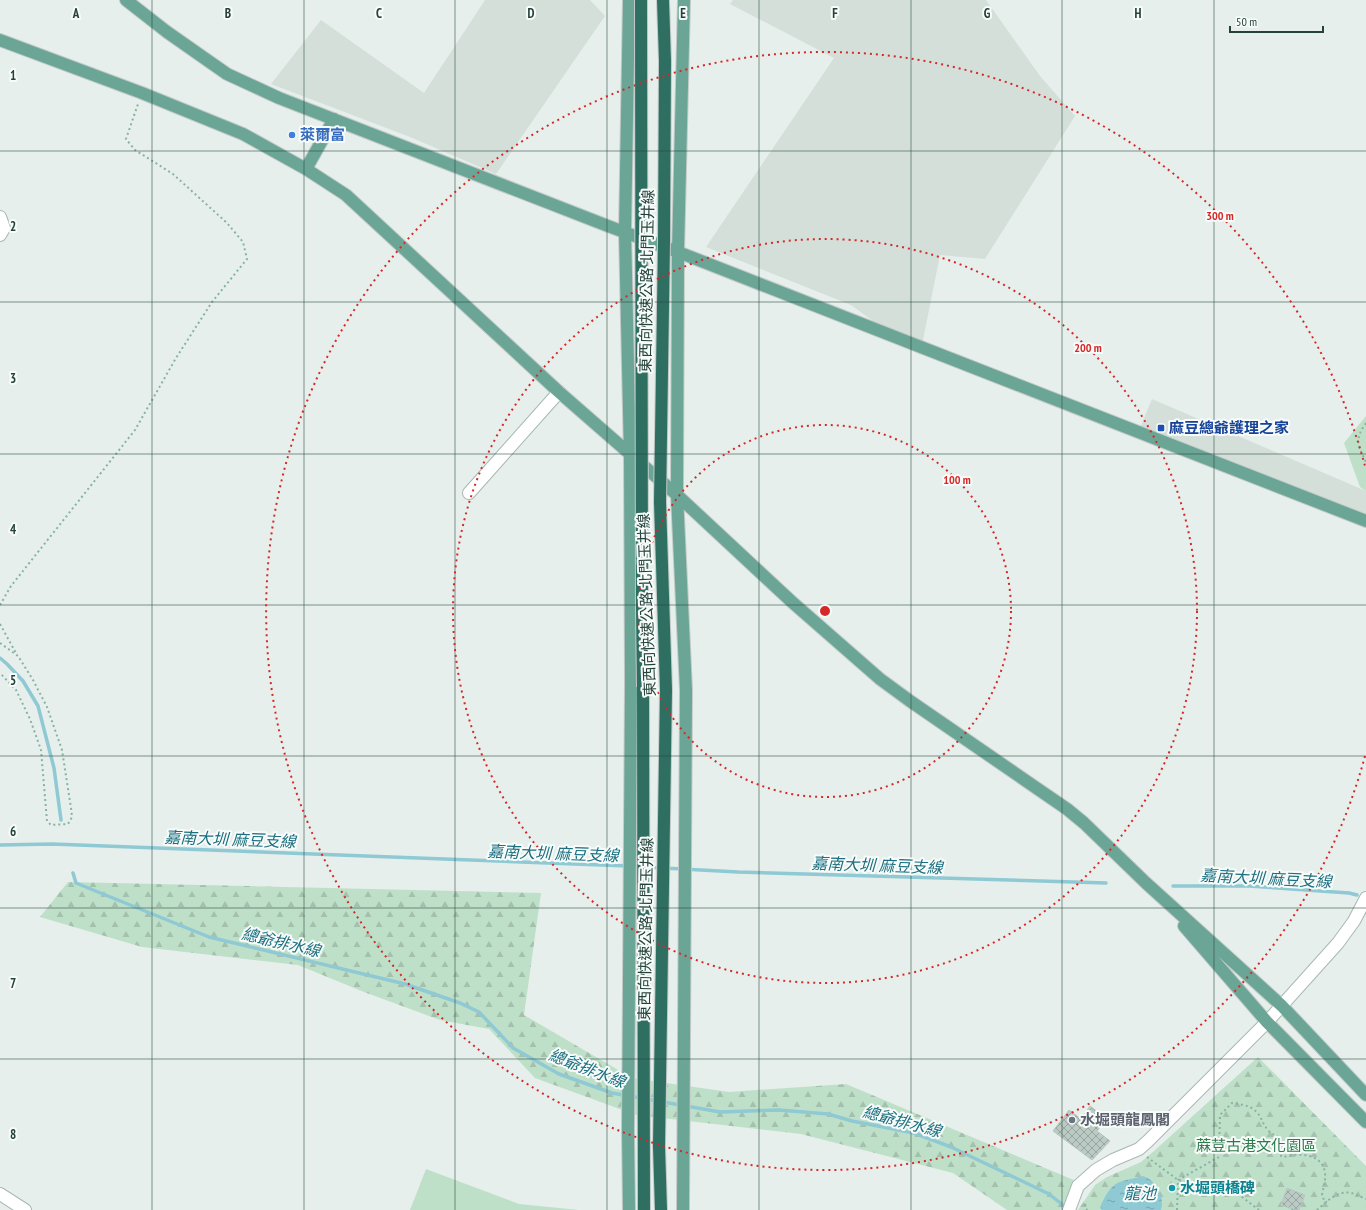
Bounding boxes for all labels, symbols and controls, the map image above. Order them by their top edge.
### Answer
text: A [72,5,80,22]
text: B [225,5,231,22]
text: C [376,5,382,22]
text: D [528,5,535,22]
text: E [680,5,686,22]
text: F [832,5,838,22]
text: G [984,5,991,22]
text: H [1135,5,1142,22]
scale bar [1230,8,1323,34]
text: 50 m [1236,14,1257,29]
text: 1 [10,67,16,84]
place label: 萊爾富 [300,125,345,144]
marker: 萊爾富 [287,130,297,140]
street label: 東西向快速公路 北門玉井線 [635,189,658,373]
text: 300 m [1206,208,1234,223]
text: 2 [10,218,16,235]
text: 200 m [1074,340,1102,355]
text: 3 [10,370,16,387]
place label: 麻豆總爺護理之家 [1169,418,1289,437]
marker: 麻豆總爺護理之家 [1156,423,1166,433]
text: 100 m [943,472,971,487]
street label: 東西向快速公路 北門玉井線 [634,513,659,697]
text: 4 [10,521,17,538]
centre of rings [818,604,832,618]
text: 5 [10,672,16,689]
text: 6 [10,823,16,840]
water label: 嘉南大圳 麻豆支線 [164,827,298,851]
street label: 東西向快速公路 北門玉井線 [634,837,657,1021]
water label: 嘉南大圳 麻豆支線 [487,841,621,865]
water label: 嘉南大圳 麻豆支線 [811,853,945,877]
water label: 嘉南大圳 麻豆支線 [1200,865,1334,892]
water label: 總爺排水線 [240,923,324,961]
text: 7 [10,975,16,992]
water label: 總爺排水線 [546,1044,630,1092]
water label: 總爺排水線 [861,1101,945,1142]
place label: 水堀頭龍鳳閣 [1080,1110,1170,1129]
marker: 水堀頭龍鳳閣 [1067,1115,1077,1125]
text: 8 [10,1126,16,1143]
park label: 蔴荳古港文化園區 [1196,1136,1316,1155]
place label: 水堀頭橋碑 [1180,1178,1255,1197]
water label: 龍池 [1124,1183,1158,1203]
marker: 水堀頭橋碑 [1167,1183,1177,1193]

